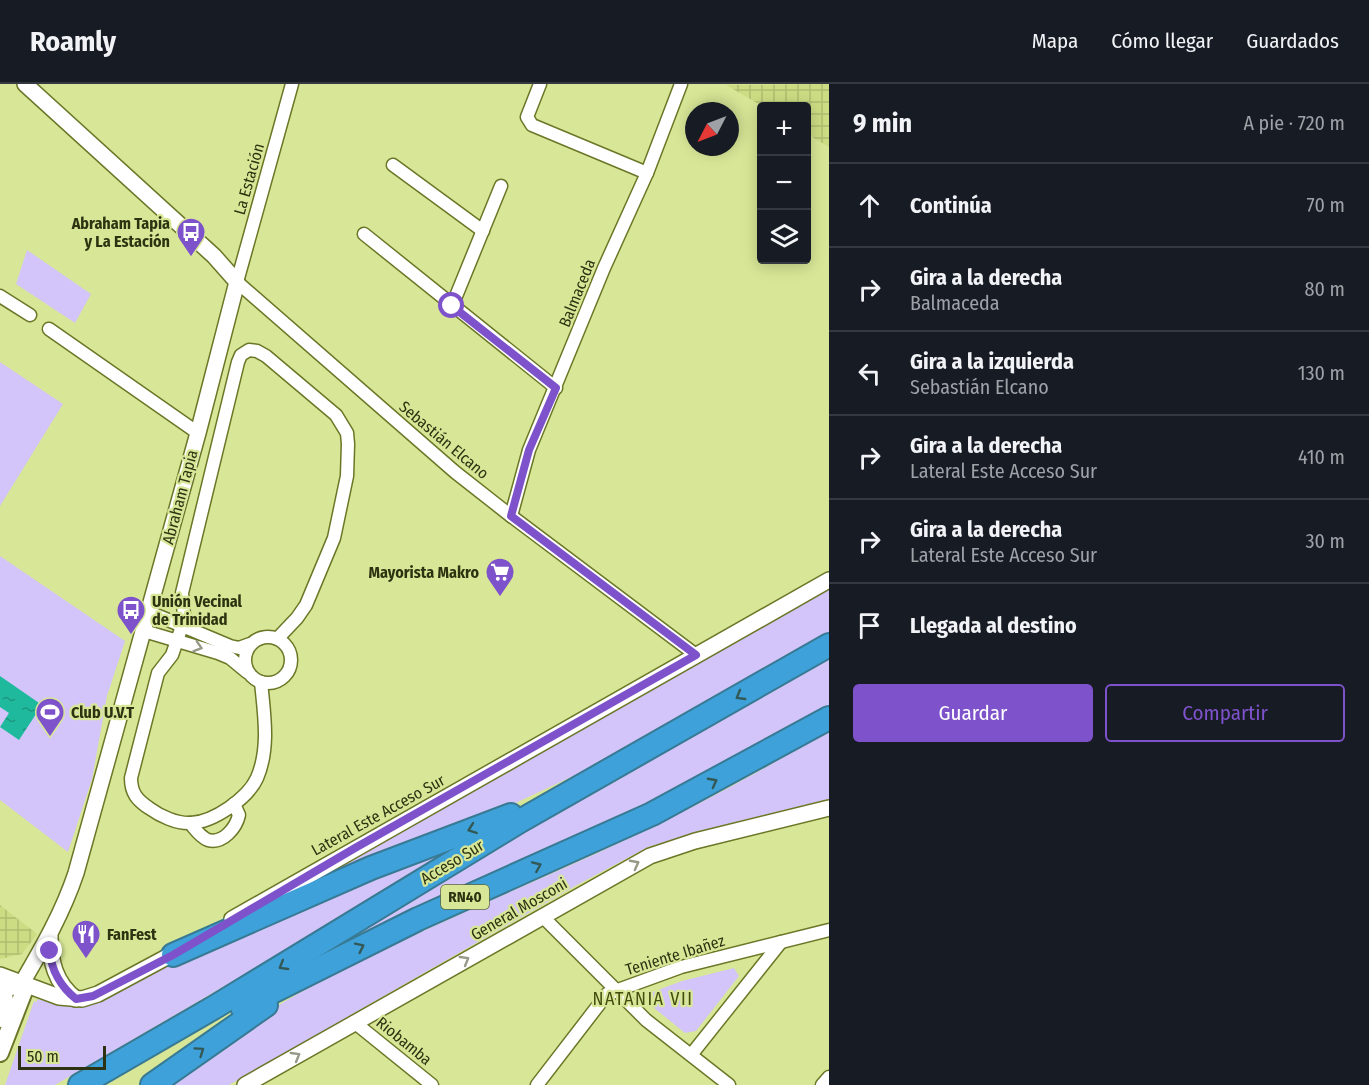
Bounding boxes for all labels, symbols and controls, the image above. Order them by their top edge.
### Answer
text: Roamly [30,25,116,58]
text: Mapa [1032,28,1078,54]
text: Cómo llegar [1111,28,1213,54]
text: Guardados [1246,28,1339,54]
north arrow [685,102,739,156]
map controls [757,102,811,264]
button: + [757,102,811,156]
text: 9 min [853,108,912,139]
text: A pie · 720 m [1243,111,1345,135]
street label: La Estación [230,141,268,217]
button: − [757,156,811,210]
icon: ahead [853,189,886,222]
text: Continúa [910,192,992,219]
text: 70 m [1307,193,1345,217]
button: layers [757,210,811,264]
place label: Abraham Tapia y La Estación [71,214,170,251]
bus stop icon: Abraham Tapia y La Estación [175,216,207,258]
street label: Balmaceda [555,256,599,330]
text: Gira a la derecha [910,264,1062,291]
icon: right [853,273,886,306]
text: 80 m [1305,277,1345,301]
text: Balmaceda [910,291,1000,315]
route start [438,292,464,318]
text: Gira a la izquierda [910,348,1074,375]
icon: left [853,357,886,390]
text: 130 m [1298,361,1345,385]
text: Sebastián Elcano [910,375,1049,399]
street label: Sebastián Elcano [395,397,493,483]
text: Gira a la derecha [910,432,1062,459]
icon: right [853,441,886,474]
text: 410 m [1298,445,1345,469]
street label: Abraham Tapia [158,448,202,546]
text: Lateral Este Acceso Sur [910,459,1097,483]
text: Gira a la derecha [910,516,1062,543]
icon: right [853,525,886,558]
text: 30 m [1305,529,1345,553]
text: Lateral Este Acceso Sur [910,543,1097,567]
supermarket icon: Mayorista Makro [484,556,516,598]
place label: Mayorista Makro [368,563,479,582]
place label: Unión Vecinal de Trinidad [152,592,243,629]
bus stop icon: Unión Vecinal de Trinidad [115,594,147,636]
icon: arrive [853,609,886,642]
text: Llegada al destino [910,612,1077,639]
one-way arrow [192,640,203,652]
button: Guardar [853,684,1093,742]
button: Compartir [1105,684,1345,742]
one-way arrow [736,689,746,701]
sports icon: Club U.V.T [34,696,66,738]
place label: Club U.V.T [71,703,134,722]
street label: Lateral Este Acceso Sur [308,770,448,860]
one-way arrow [707,778,717,789]
one-way arrow [467,822,478,835]
street label: Acceso Sur [417,836,487,888]
one-way arrow [629,860,639,871]
one-way arrow [531,861,542,873]
street label: General Mosconi [467,874,571,944]
road number: RN40 [441,885,489,909]
restaurant icon: FanFest [70,918,102,960]
place label: FanFest [107,925,157,944]
street label: Teniente Ibañez [623,931,727,979]
route end [36,937,62,963]
one-way arrow [353,943,364,954]
one-way arrow [459,955,469,967]
one-way arrow [278,958,289,969]
district label: NATANIA VII [593,988,693,1010]
street label: Riobamba [372,1013,436,1069]
scale bar [18,1043,106,1070]
text: 50 m [27,1047,59,1066]
one-way arrow [194,1047,205,1058]
one-way arrow [289,1052,300,1063]

